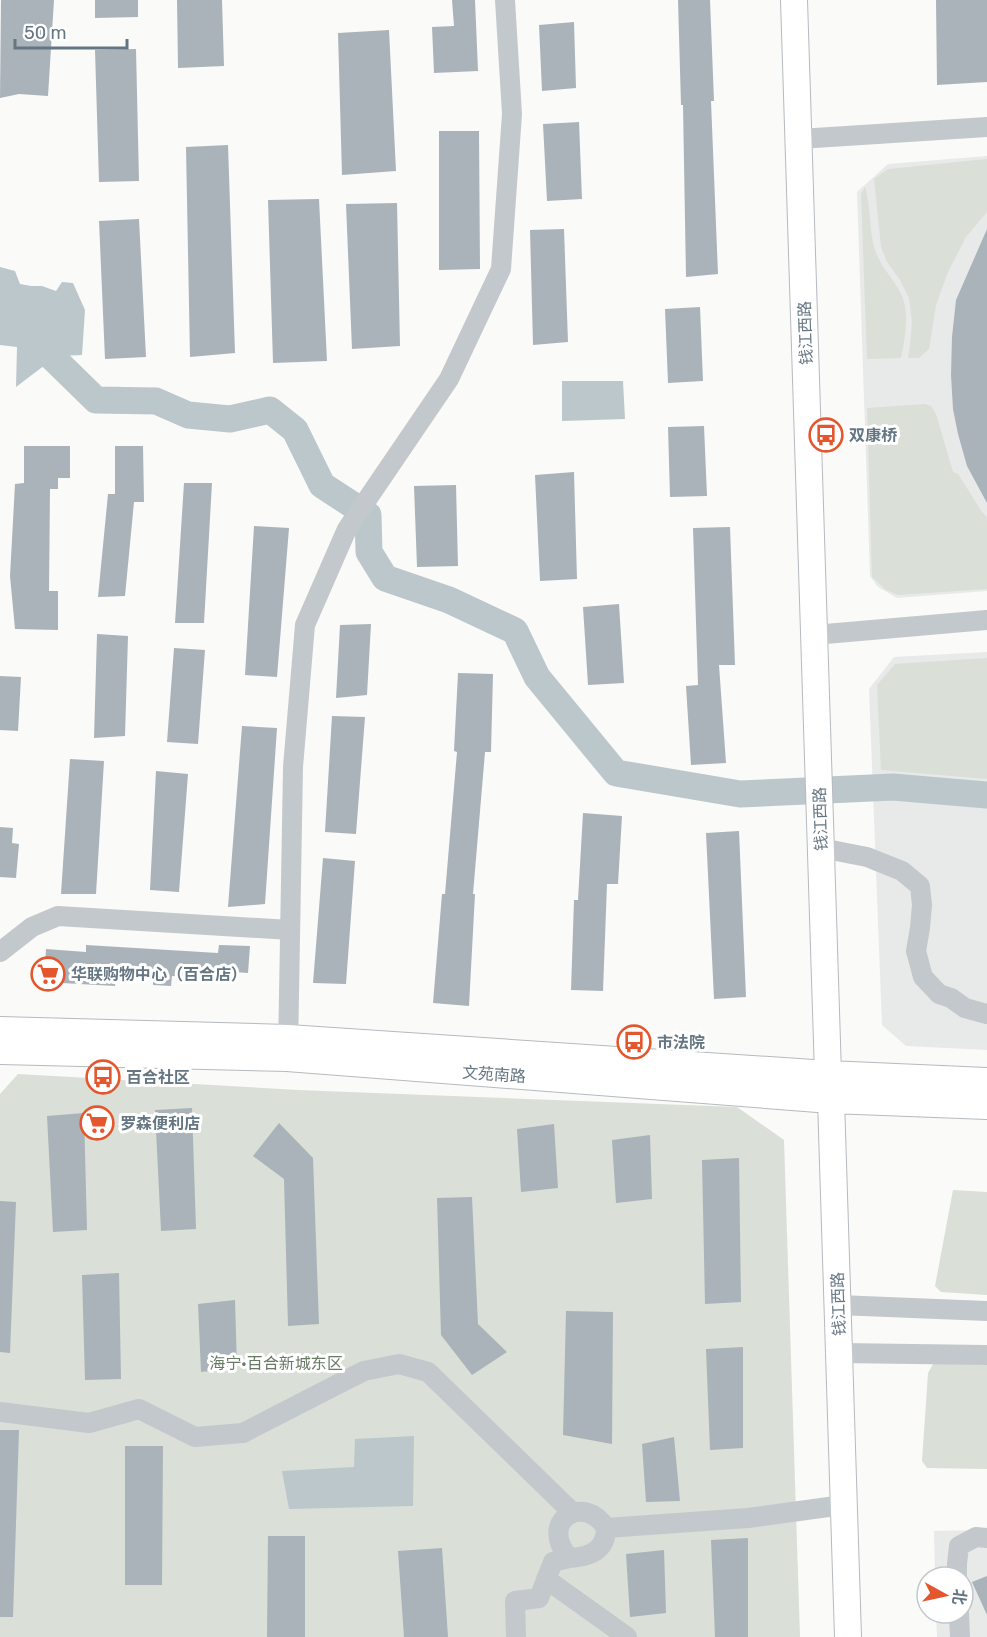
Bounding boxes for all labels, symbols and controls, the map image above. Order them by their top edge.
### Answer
scale bar [15,12,128,50]
text: 50 m [24,22,67,44]
street label: 钱江西路 [795,301,816,365]
bus stop icon: 双康桥 [808,417,844,453]
place label: 双康桥 [849,426,898,445]
street label: 钱江西路 [810,787,831,851]
supermarket icon: 华联购物中心（百合店） [30,956,66,992]
place label: 华联购物中心（百合店） [71,965,247,984]
bus stop icon: 市法院 [616,1024,652,1060]
place label: 市法院 [657,1033,705,1052]
bus stop icon: 百合社区 [85,1059,121,1095]
street label: 文苑南路 [461,1063,527,1086]
place label: 百合社区 [126,1068,190,1087]
supermarket icon: 罗森便利店 [79,1105,115,1141]
place label: 罗森便利店 [120,1114,200,1133]
street label: 钱江西路 [828,1272,849,1336]
park label: 海宁·百合新城东区 [209,1354,343,1373]
north arrow [915,1565,975,1625]
text: 北 [949,1588,970,1606]

